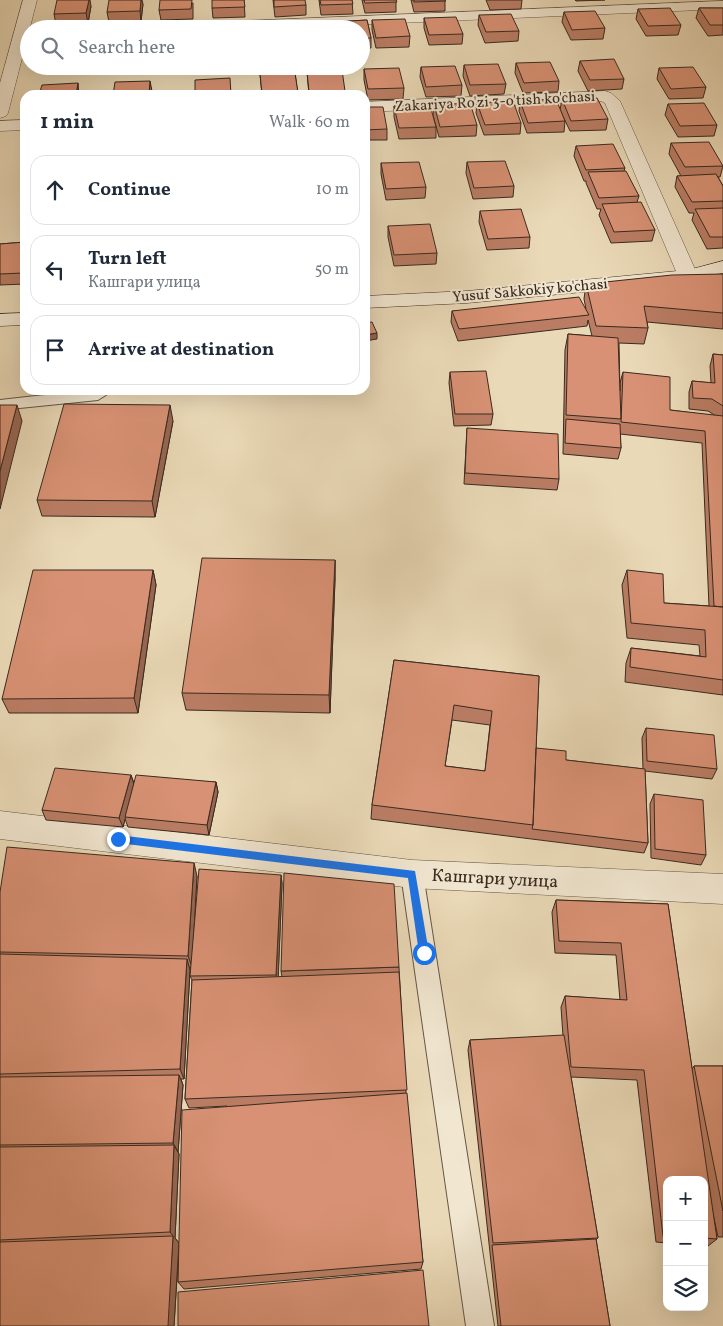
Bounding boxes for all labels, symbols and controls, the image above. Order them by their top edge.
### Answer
search box [20,20,370,75]
icon: search [38,34,66,62]
text: Search here [78,35,175,61]
street label: Zakariya Ro'zi 3-o'tish ko'chasi [394,87,596,118]
text: 1 min [40,108,94,137]
text: Walk · 60 m [269,112,350,134]
icon: ahead [41,176,69,204]
text: Continue [88,177,171,203]
text: 10 m [316,179,349,201]
text: Turn left [88,246,167,272]
icon: left [41,256,69,284]
text: 50 m [315,259,349,281]
text: Кашгари улица [88,272,201,294]
street label: Yusuf Sakkokiy ko'chasi [452,274,609,309]
icon: arrive [41,336,69,364]
text: Arrive at destination [88,337,274,363]
route end [107,828,130,851]
street label: Кашгари улица [431,864,559,895]
route start [413,942,436,965]
map controls [663,1176,708,1311]
button: + [663,1176,708,1221]
button: − [663,1221,708,1266]
button: layers [663,1266,708,1311]

